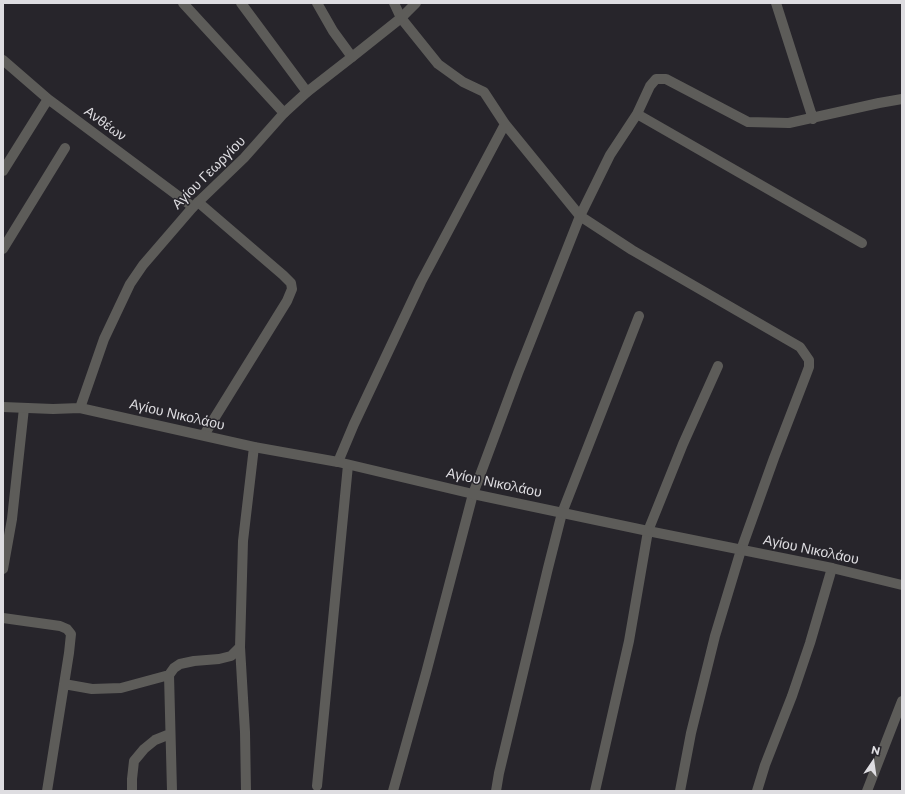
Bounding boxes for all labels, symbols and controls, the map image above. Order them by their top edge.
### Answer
street label: Ανθέων [81,103,129,145]
street label: Αγίου Γεωργίου [169,133,249,213]
street label: Αγίου Νικολάου [128,396,226,434]
street label: Αγίου Νικολάου [445,465,543,501]
street label: Αγίου Νικολάου [762,532,860,568]
north arrow [853,742,893,782]
text: N [870,742,882,758]

